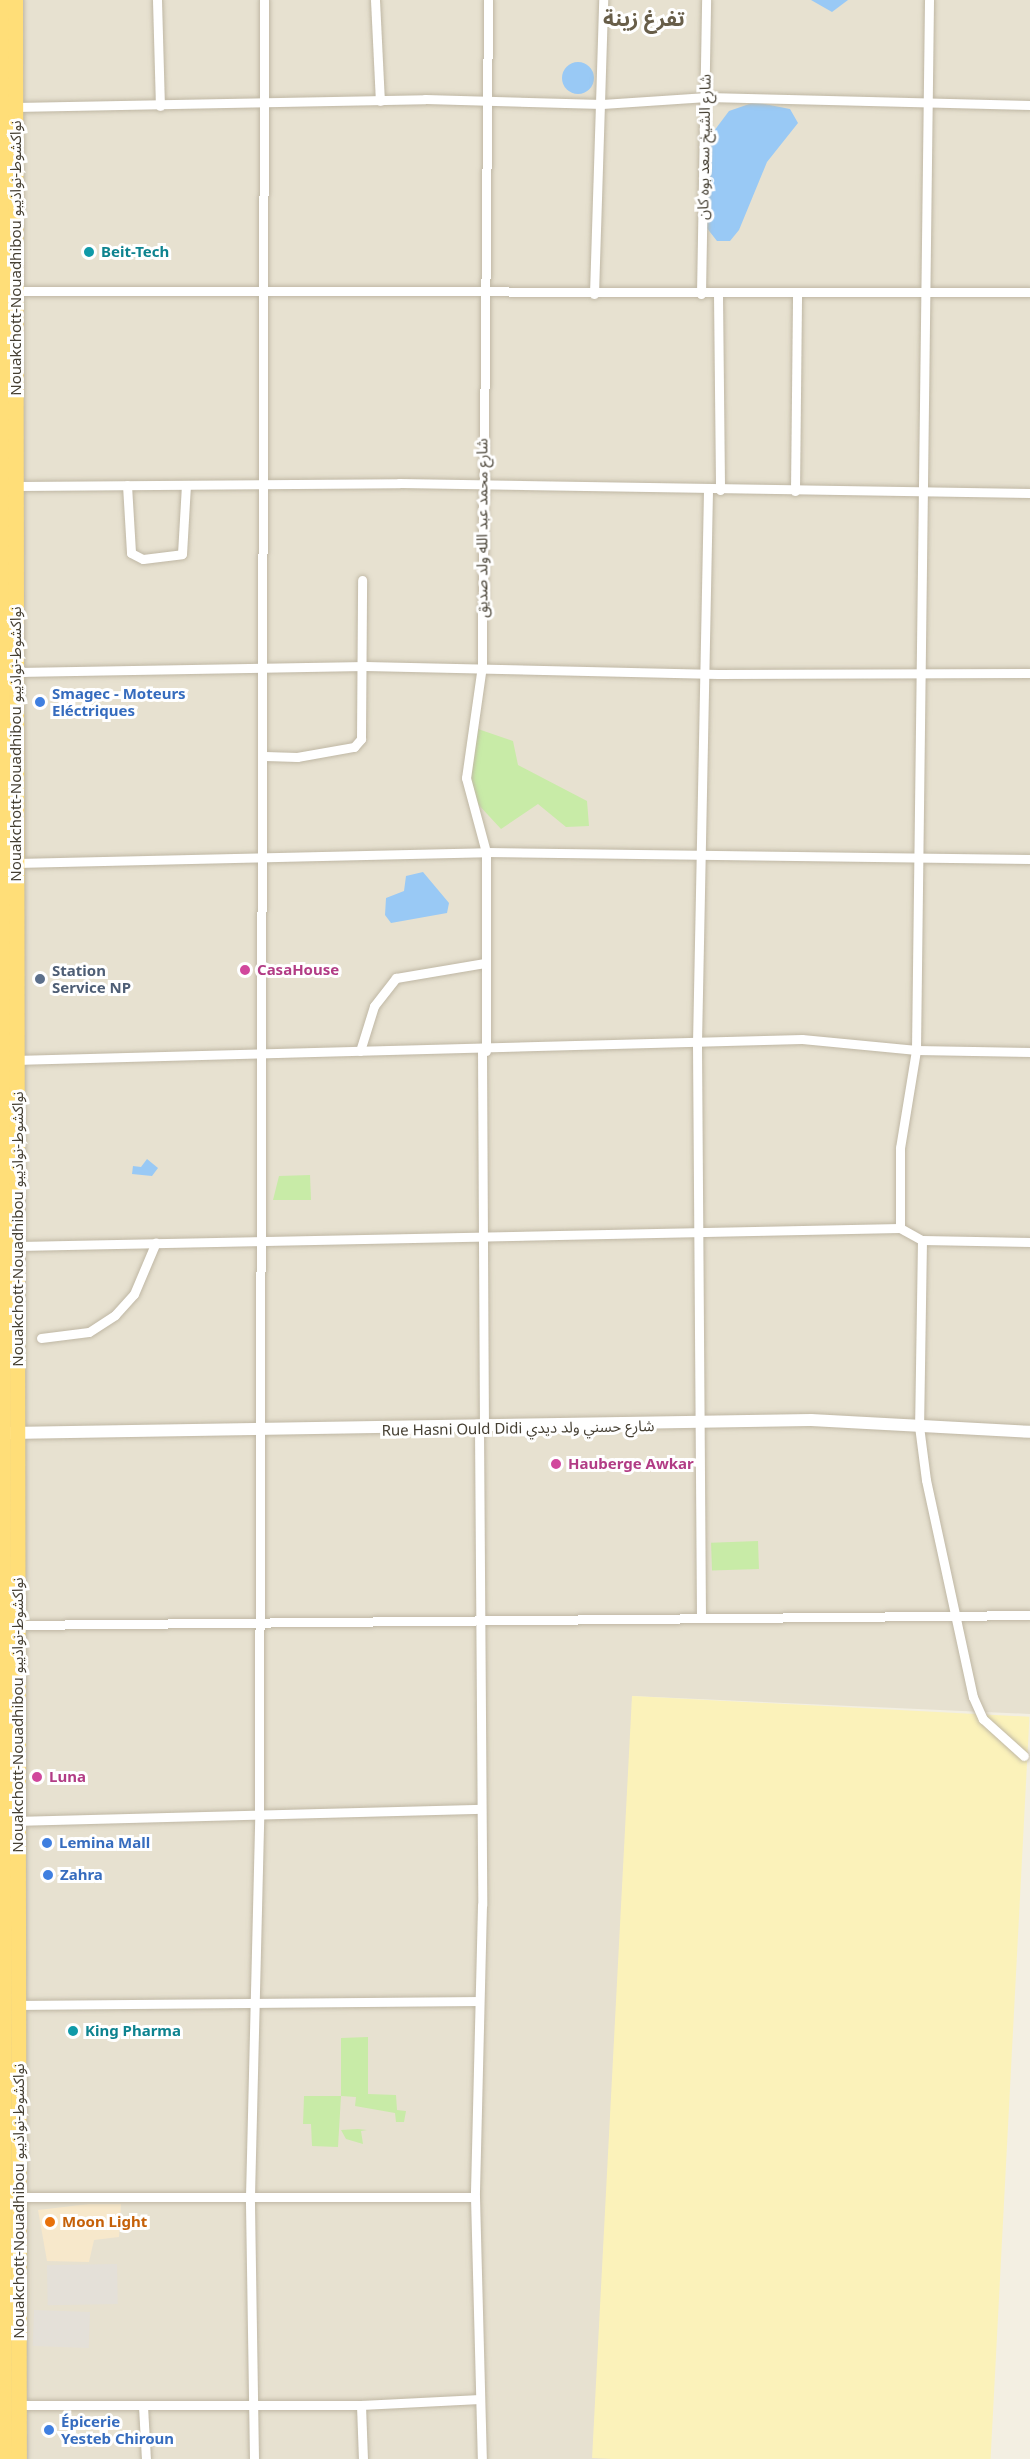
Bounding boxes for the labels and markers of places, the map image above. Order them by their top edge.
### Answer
place label: Beit-Tech [101,243,169,261]
marker: Beit-Tech [82,245,96,259]
place label: Smagec - Moteurs Eléctriques [52,684,186,719]
marker: Smagec - Moteurs Eléctriques [33,695,47,709]
place label: Station Service NP [52,961,131,996]
place label: CasaHouse [257,961,339,979]
marker: CasaHouse [238,963,252,977]
marker: Station Service NP [33,972,47,986]
place label: Hauberge Awkar [568,1455,694,1473]
marker: Hauberge Awkar [549,1457,563,1471]
place label: Luna [49,1768,86,1786]
marker: Luna [30,1770,44,1784]
place label: Lemina Mall [59,1834,150,1852]
marker: Lemina Mall [40,1836,54,1850]
place label: Zahra [60,1866,103,1884]
marker: Zahra [41,1868,55,1882]
place label: King Pharma [85,2022,181,2040]
marker: King Pharma [66,2024,80,2038]
place label: Moon Light [62,2213,147,2231]
marker: Moon Light [43,2215,57,2229]
place label: Épicerie Yesteb Chiroun [61,2412,174,2447]
marker: Épicerie Yesteb Chiroun [42,2423,56,2437]

